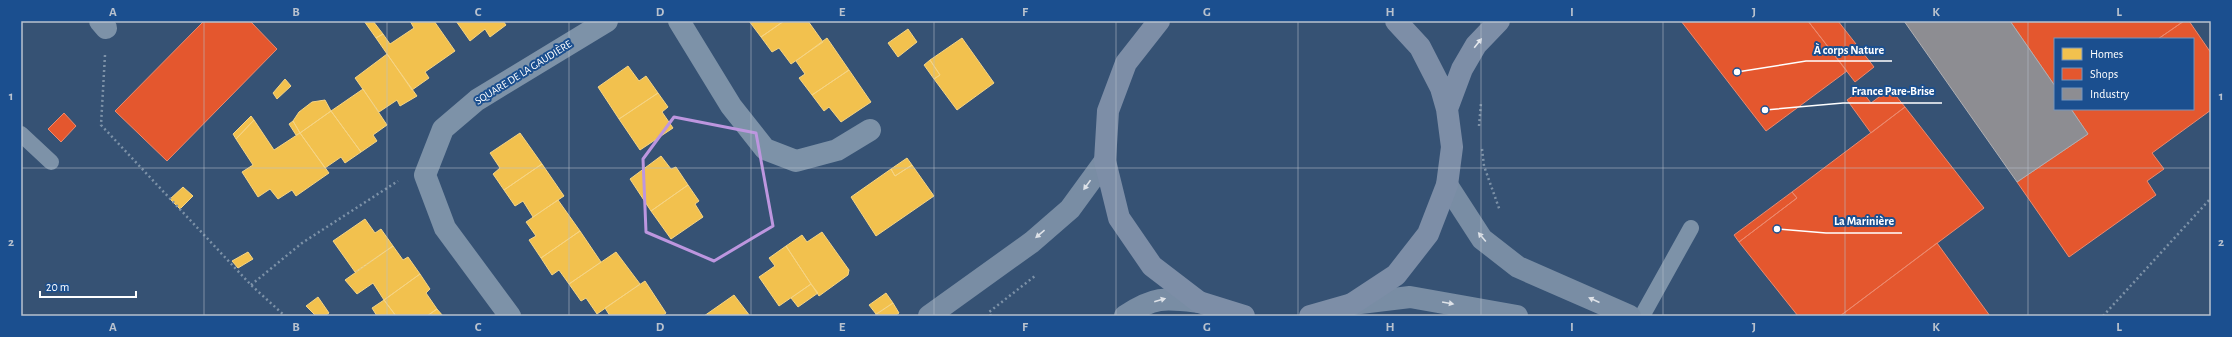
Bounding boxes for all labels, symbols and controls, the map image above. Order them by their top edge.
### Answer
text: A [109,6,117,19]
text: B [292,6,300,19]
text: C [475,6,482,19]
text: D [656,6,665,19]
text: E [839,6,846,19]
text: F [1022,6,1029,19]
text: G [1203,6,1211,19]
text: H [1385,6,1395,19]
text: I [1570,6,1574,19]
text: J [1752,6,1756,19]
text: K [1932,6,1940,19]
text: L [2116,6,2122,19]
street label: SQUARE DE LA GAUDIÈRE [472,37,574,107]
callout: À corps Nature [1806,37,1892,61]
one-way arrow [1474,38,1483,49]
legend [2054,38,2194,110]
text: À corps Nature [1814,42,1884,56]
text: Homes [2090,48,2123,60]
text: Shops [2090,68,2118,80]
callout: France Pare-Brise [1843,79,1942,103]
text: France Pare-Brise [1851,85,1935,97]
text: Industry [2090,88,2129,101]
text: 1 [9,90,13,103]
text: 1 [2219,90,2223,103]
one-way arrow [1084,180,1092,190]
callout: La Marinière [1826,209,1902,233]
text: La Marinière [1834,215,1894,227]
one-way arrow [1035,230,1046,239]
one-way arrow [1477,232,1486,243]
text: 2 [8,236,14,249]
text: 2 [2218,236,2224,249]
scale bar [40,273,136,299]
text: 20 m [46,281,69,293]
one-way arrow [1154,297,1166,303]
one-way arrow [1589,297,1600,303]
one-way arrow [1442,300,1454,306]
text: A [109,321,117,334]
text: B [292,321,300,334]
text: C [475,321,482,334]
text: D [656,321,665,334]
text: E [839,321,846,334]
text: F [1022,321,1029,334]
text: G [1203,321,1211,334]
text: H [1385,321,1395,334]
text: I [1570,321,1574,334]
text: J [1752,321,1756,334]
text: K [1932,321,1940,334]
text: L [2116,321,2122,334]

